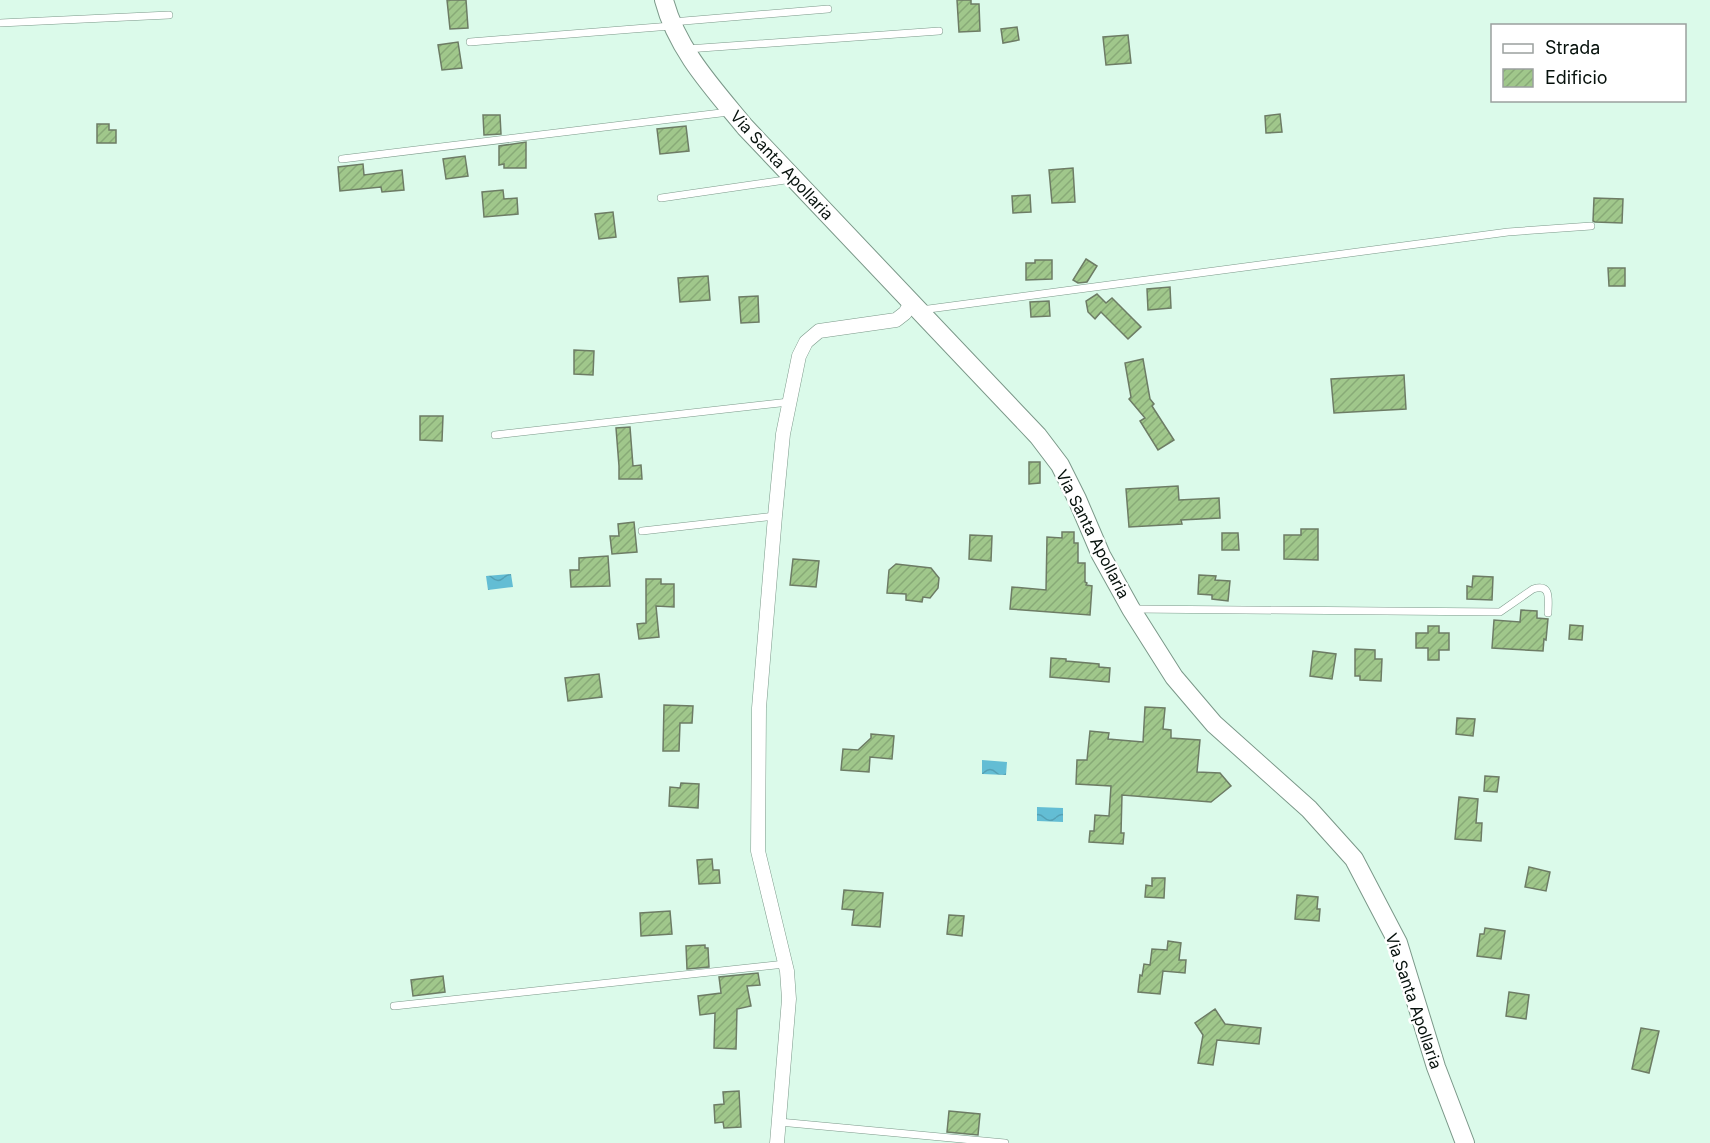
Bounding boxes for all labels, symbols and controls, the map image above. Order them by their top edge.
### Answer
legend [1491,24,1686,102]
text: Strada [1545,37,1600,58]
text: Edificio [1545,67,1608,88]
street label: Via Santa Apollaria [726,106,838,224]
street label: Via Santa Apollaria [1052,466,1134,602]
street label: Via Santa Apollaria [1381,931,1447,1071]

